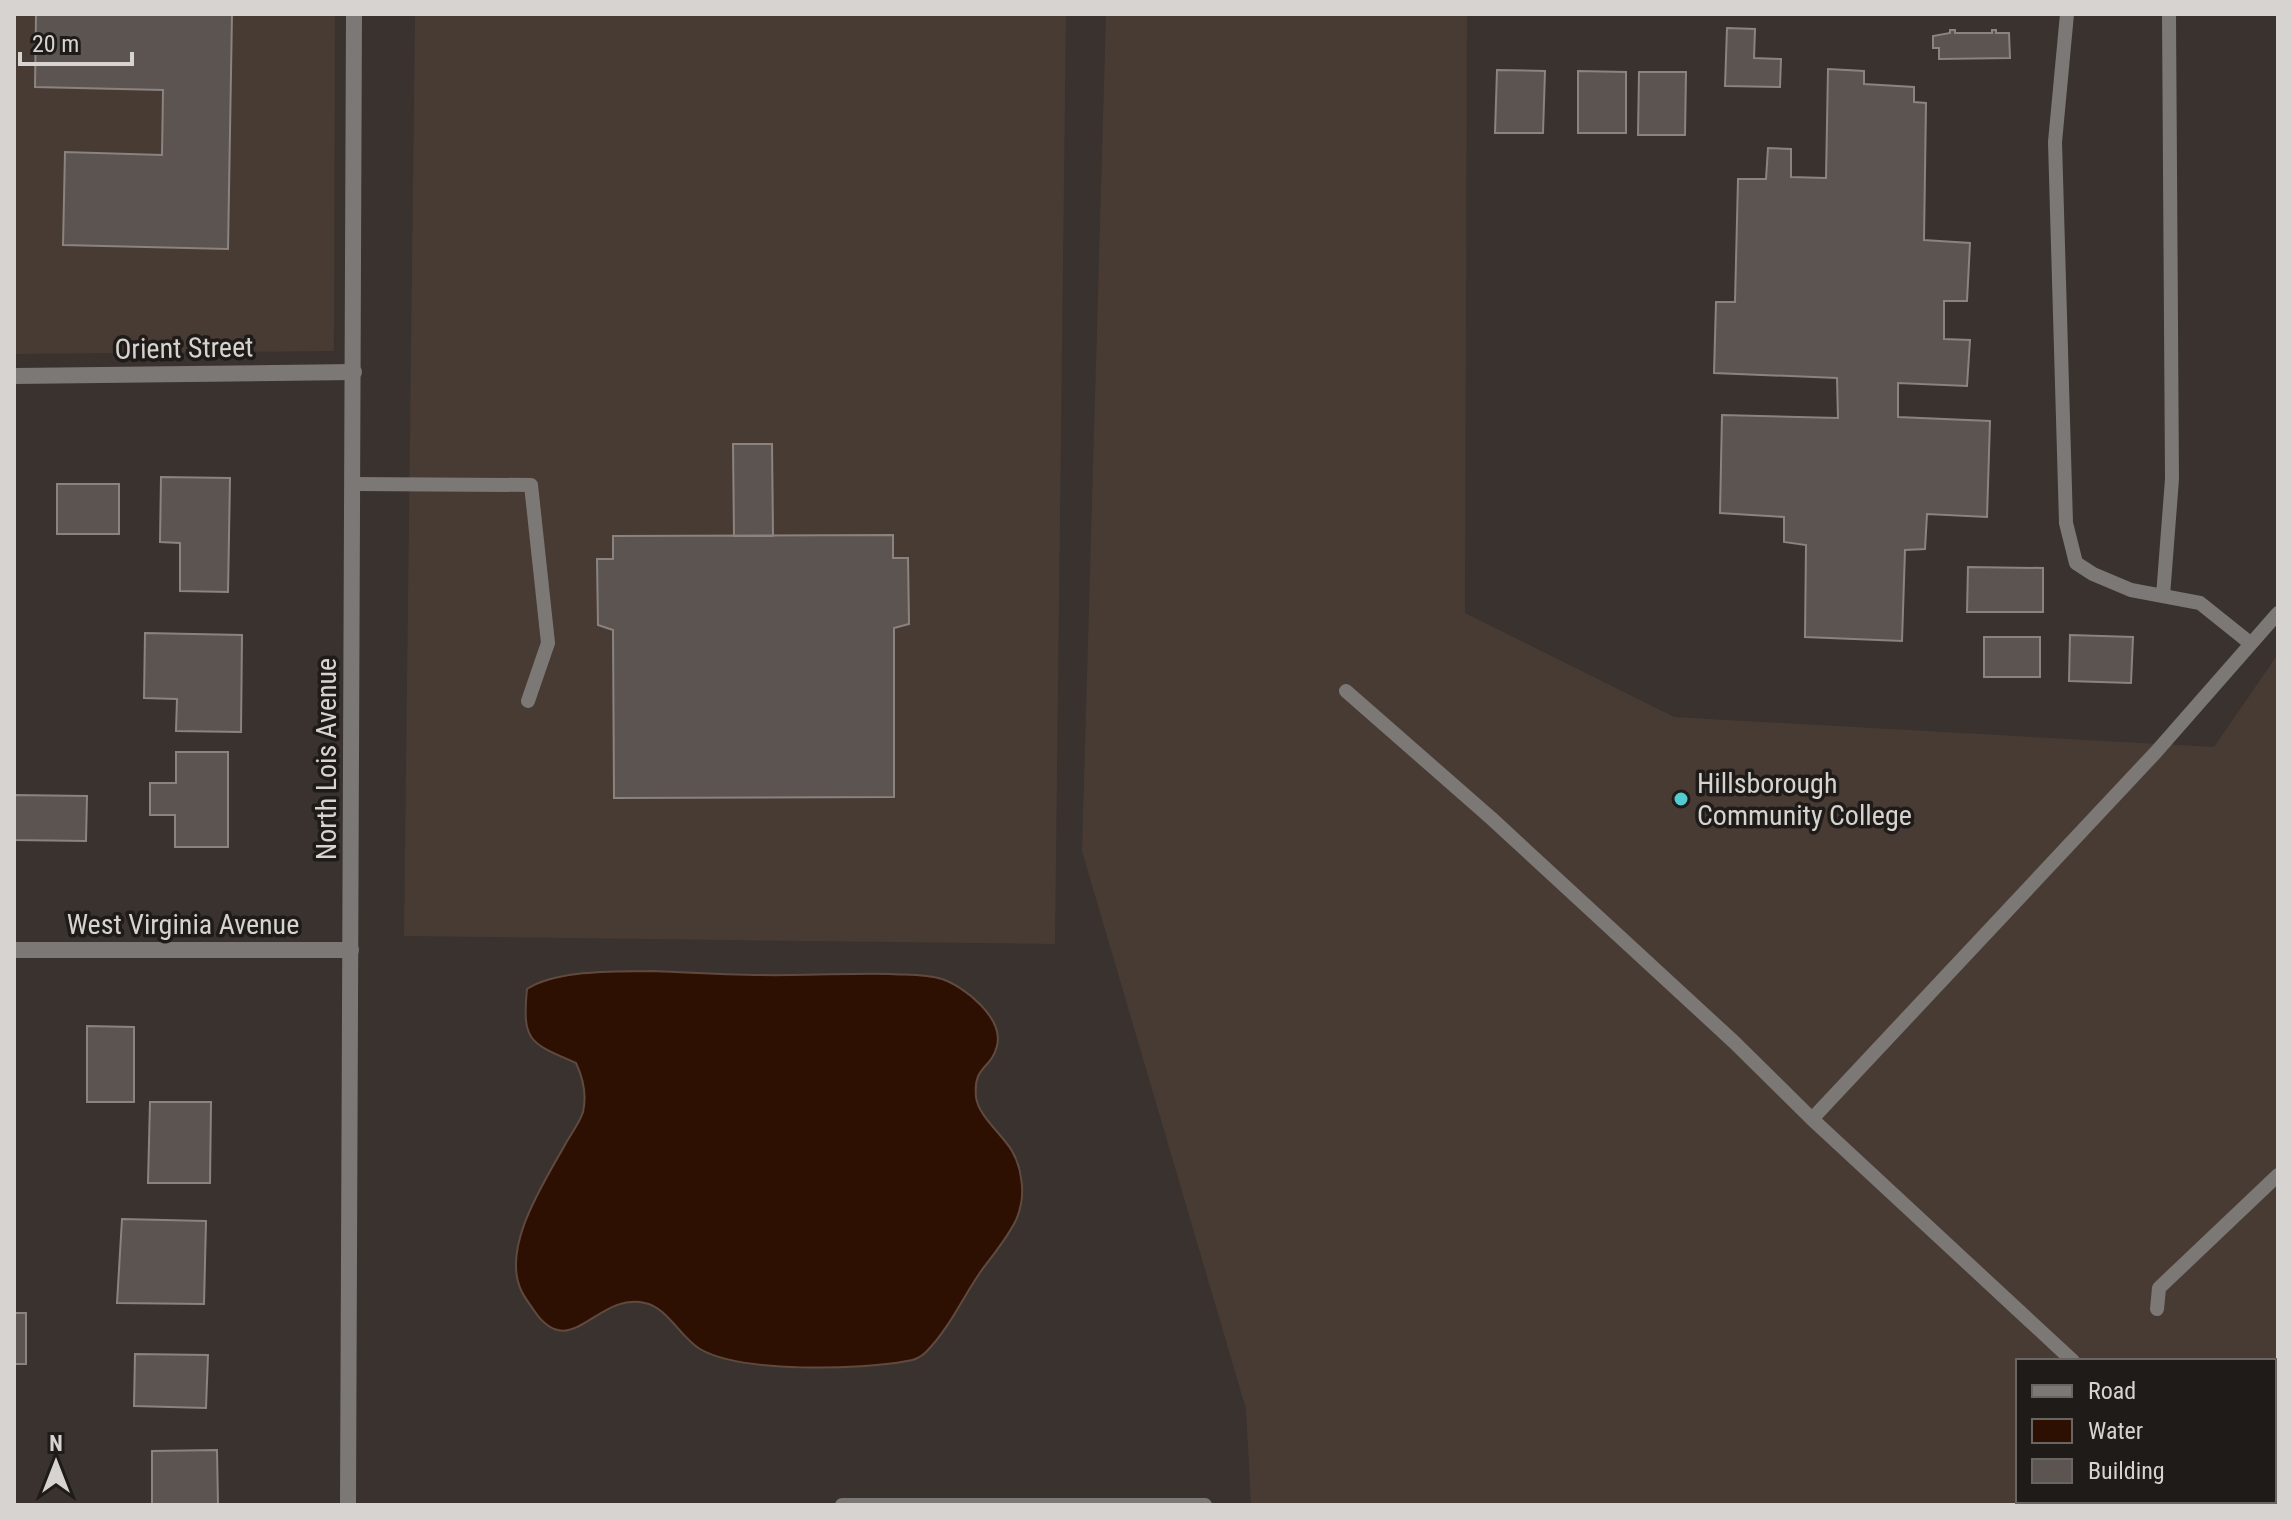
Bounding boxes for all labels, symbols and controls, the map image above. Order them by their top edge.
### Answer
scale bar [20,16,132,66]
text: 20 m [32,30,79,58]
street label: Orient Street [114,330,254,366]
street label: North Lois Avenue [310,658,343,860]
place label: Hillsborough Community College [1697,767,1912,832]
marker: Hillsborough Community College [1672,790,1690,808]
street label: West Virginia Avenue [67,908,299,941]
legend [2016,1359,2276,1503]
text: Road [2088,1377,2136,1405]
text: Water [2088,1417,2143,1445]
north arrow [16,1423,96,1503]
text: N [49,1431,63,1456]
text: Building [2088,1457,2165,1485]

